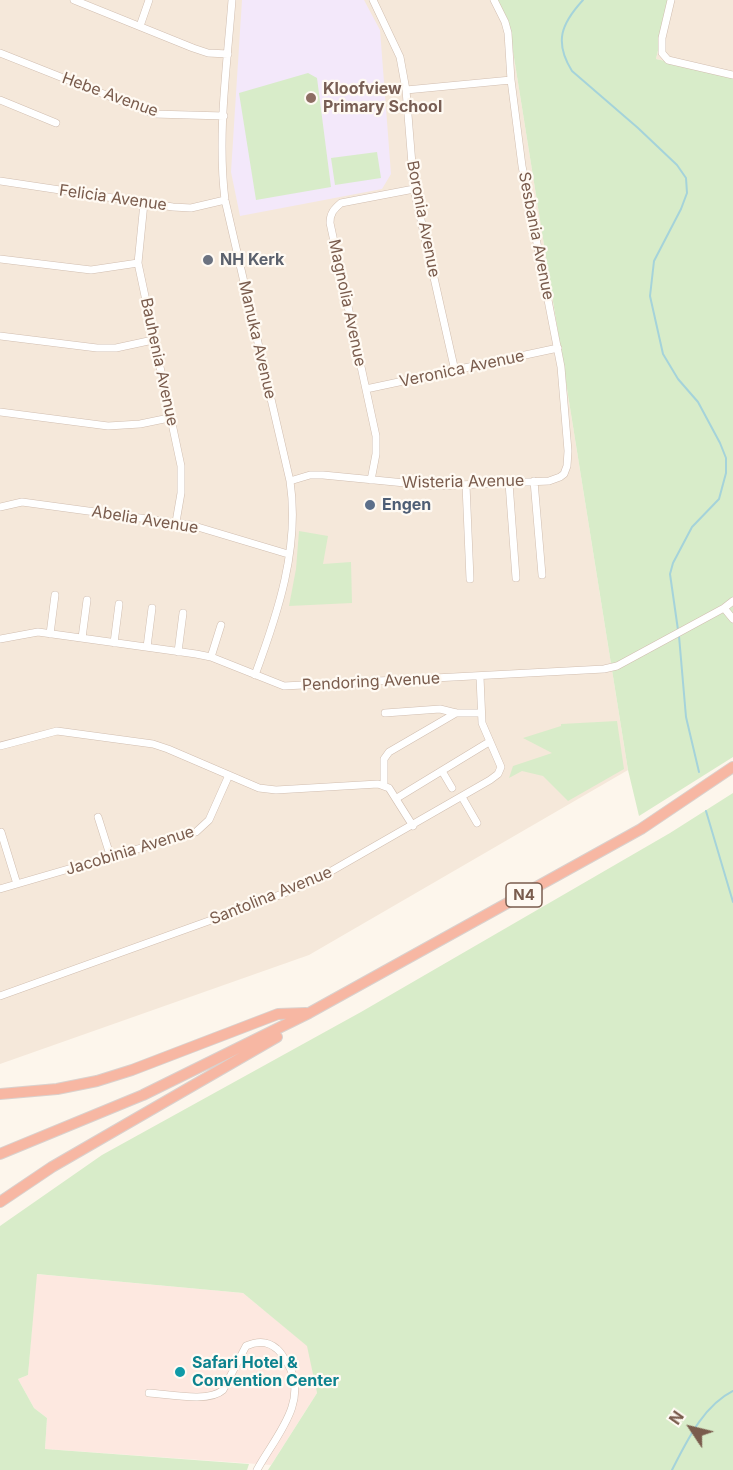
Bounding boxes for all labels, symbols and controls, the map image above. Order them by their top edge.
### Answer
street label: Hebe Avenue [59,69,161,121]
place label: Kloofview Primary School [323,79,442,117]
marker: Kloofview Primary School [304,91,318,105]
street label: Boronia Avenue [402,159,444,279]
street label: Sesbania Avenue [514,170,558,302]
street label: Felicia Avenue [58,181,168,215]
street label: Magnolia Avenue [324,238,370,368]
place label: NH Kerk [220,250,284,270]
marker: NH Kerk [201,253,215,267]
street label: Manuka Avenue [234,279,280,401]
street label: Bauhenia Avenue [136,296,182,428]
street label: Veronica Avenue [398,346,526,392]
street label: Wisteria Avenue [402,471,524,493]
place label: Engen [382,495,431,515]
marker: Engen [363,498,377,512]
street label: Abelia Avenue [90,502,200,538]
street label: Pendoring Avenue [301,669,441,695]
street label: Jacobinia Avenue [63,822,197,880]
street label: Santolina Avenue [207,863,335,929]
road number: N4 [506,883,542,907]
place label: Safari Hotel & Convention Center [192,1353,339,1391]
marker: Safari Hotel & Convention Center [173,1365,187,1379]
north arrow [661,1398,721,1458]
text: N [665,1407,688,1428]

